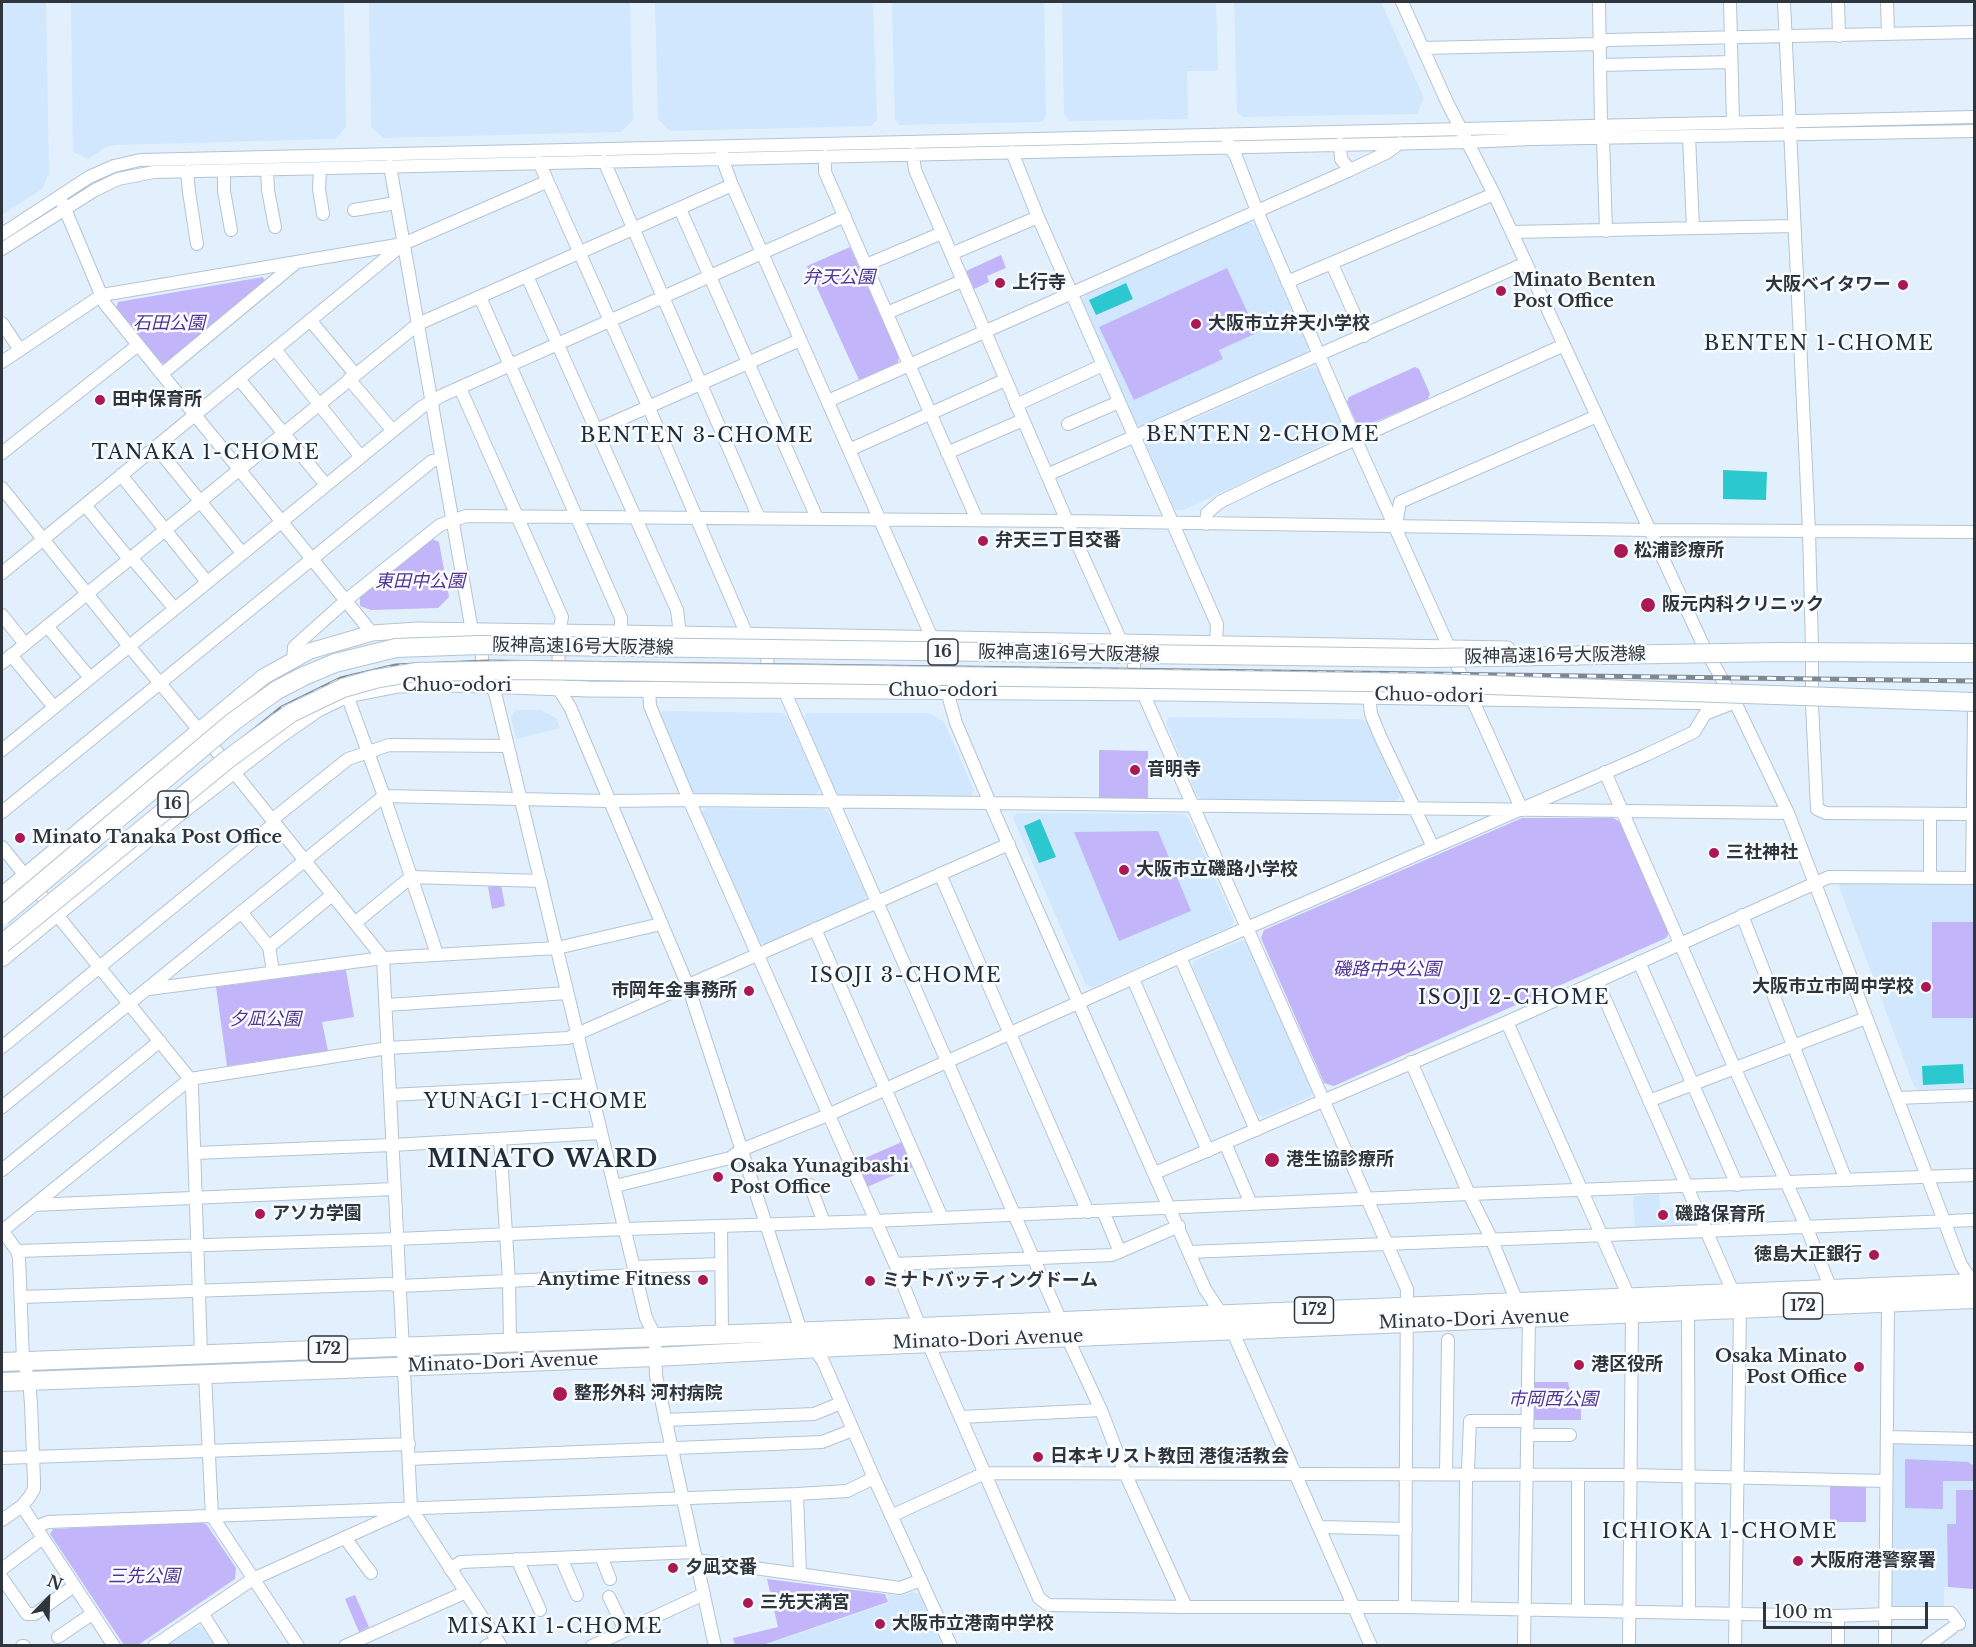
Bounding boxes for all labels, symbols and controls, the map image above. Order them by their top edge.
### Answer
park label: 弁天公園 [803,267,875,289]
place label: Minato Benten Post Office [1513,270,1656,312]
place label: 上行寺 [1012,272,1066,294]
place label: 大阪ベイタワー [1765,274,1891,296]
marker: 上行寺 [993,276,1007,290]
marker: 大阪ベイタワー [1896,278,1910,292]
marker: Minato Benten Post Office [1494,284,1508,298]
park label: 石田公園 [133,313,205,335]
place label: 大阪市立弁天小学校 [1208,313,1370,335]
marker: 大阪市立弁天小学校 [1189,317,1203,331]
district label: BENTEN 1-CHOME [1704,332,1934,356]
place label: 田中保育所 [112,389,202,411]
marker: 田中保育所 [93,393,107,407]
district label: BENTEN 2-CHOME [1146,423,1380,447]
district label: BENTEN 3-CHOME [580,424,814,448]
district label: TANAKA 1-CHOME [92,441,320,465]
place label: 弁天三丁目交番 [995,530,1121,552]
marker: 弁天三丁目交番 [976,534,990,548]
place label: 松浦診療所 [1634,540,1724,562]
marker: 松浦診療所 [1612,542,1630,560]
park label: 東田中公園 [375,571,465,593]
place label: 阪元内科クリニック [1662,594,1824,616]
marker: 阪元内科クリニック [1639,596,1657,614]
street label: 阪神高速16号大阪港線 [492,635,674,659]
road number: 16 [928,639,958,665]
street label: 阪神高速16号大阪港線 [978,642,1160,666]
street label: 阪神高速16号大阪港線 [1464,644,1646,668]
street label: Chuo-odori [402,675,512,697]
street label: Chuo-odori [888,680,998,702]
street label: Chuo-odori [1374,684,1484,708]
place label: 音明寺 [1147,759,1201,781]
marker: 音明寺 [1128,763,1142,777]
road number: 16 [158,791,188,817]
place label: Minato Tanaka Post Office [32,827,282,849]
marker: Minato Tanaka Post Office [13,831,27,845]
place label: 三社神社 [1726,842,1798,864]
marker: 三社神社 [1707,846,1721,860]
place label: 大阪市立磯路小学校 [1136,859,1298,881]
marker: 大阪市立磯路小学校 [1117,863,1131,877]
park label: 磯路中央公園 [1333,959,1441,981]
district label: ISOJI 3-CHOME [810,964,1002,988]
place label: 大阪市立市岡中学校 [1752,976,1914,998]
place label: 市岡年金事務所 [611,980,737,1002]
marker: 大阪市立市岡中学校 [1919,980,1933,994]
marker: 市岡年金事務所 [742,984,756,998]
district label: ISOJI 2-CHOME [1418,986,1610,1010]
park label: 夕凪公園 [229,1009,301,1031]
district label: YUNAGI 1-CHOME [424,1090,648,1114]
district label: MINATO WARD [427,1146,659,1174]
place label: 港生協診療所 [1286,1149,1394,1171]
marker: 港生協診療所 [1263,1151,1281,1169]
place label: Osaka Yunagibashi Post Office [730,1156,909,1198]
marker: Osaka Yunagibashi Post Office [711,1170,725,1184]
place label: アソカ学園 [272,1203,362,1225]
place label: 磯路保育所 [1675,1204,1765,1226]
marker: アソカ学園 [253,1207,267,1221]
marker: 磯路保育所 [1656,1208,1670,1222]
place label: 徳島大正銀行 [1754,1244,1862,1266]
marker: 徳島大正銀行 [1867,1248,1881,1262]
place label: Anytime Fitness [537,1269,691,1291]
place label: ミナトバッティングドーム [882,1270,1098,1292]
marker: Anytime Fitness [696,1273,710,1287]
marker: ミナトバッティングドーム [863,1274,877,1288]
road number: 172 [1784,1293,1822,1319]
road number: 172 [1294,1297,1334,1323]
street label: Minato-Dori Avenue [1378,1306,1570,1334]
street label: Minato-Dori Avenue [892,1326,1084,1354]
road number: 172 [308,1336,348,1362]
place label: Osaka Minato Post Office [1715,1346,1847,1388]
street label: Minato-Dori Avenue [407,1349,599,1377]
place label: 港区役所 [1591,1354,1663,1376]
marker: 港区役所 [1572,1358,1586,1372]
marker: Osaka Minato Post Office [1852,1360,1866,1374]
place label: 整形外科 河村病院 [574,1383,723,1405]
marker: 整形外科 河村病院 [551,1385,569,1403]
park label: 市岡西公園 [1508,1389,1598,1411]
place label: 日本キリスト教団 港復活教会 [1050,1446,1289,1468]
marker: 日本キリスト教団 港復活教会 [1031,1450,1045,1464]
district label: ICHIOKA 1-CHOME [1602,1520,1838,1544]
place label: 大阪府港警察署 [1810,1550,1936,1572]
marker: 大阪府港警察署 [1791,1554,1805,1568]
place label: 夕凪交番 [685,1557,757,1579]
marker: 夕凪交番 [666,1561,680,1575]
park label: 三先公園 [108,1566,180,1588]
north arrow [18,1569,78,1629]
text: N [44,1570,66,1595]
scale bar [1766,1590,1931,1628]
place label: 三先天満宮 [760,1592,850,1614]
marker: 三先天満宮 [741,1596,755,1610]
text: 100 m [1774,1601,1832,1623]
place label: 大阪市立港南中学校 [892,1613,1054,1635]
district label: MISAKI 1-CHOME [447,1615,663,1639]
marker: 大阪市立港南中学校 [873,1617,887,1631]

